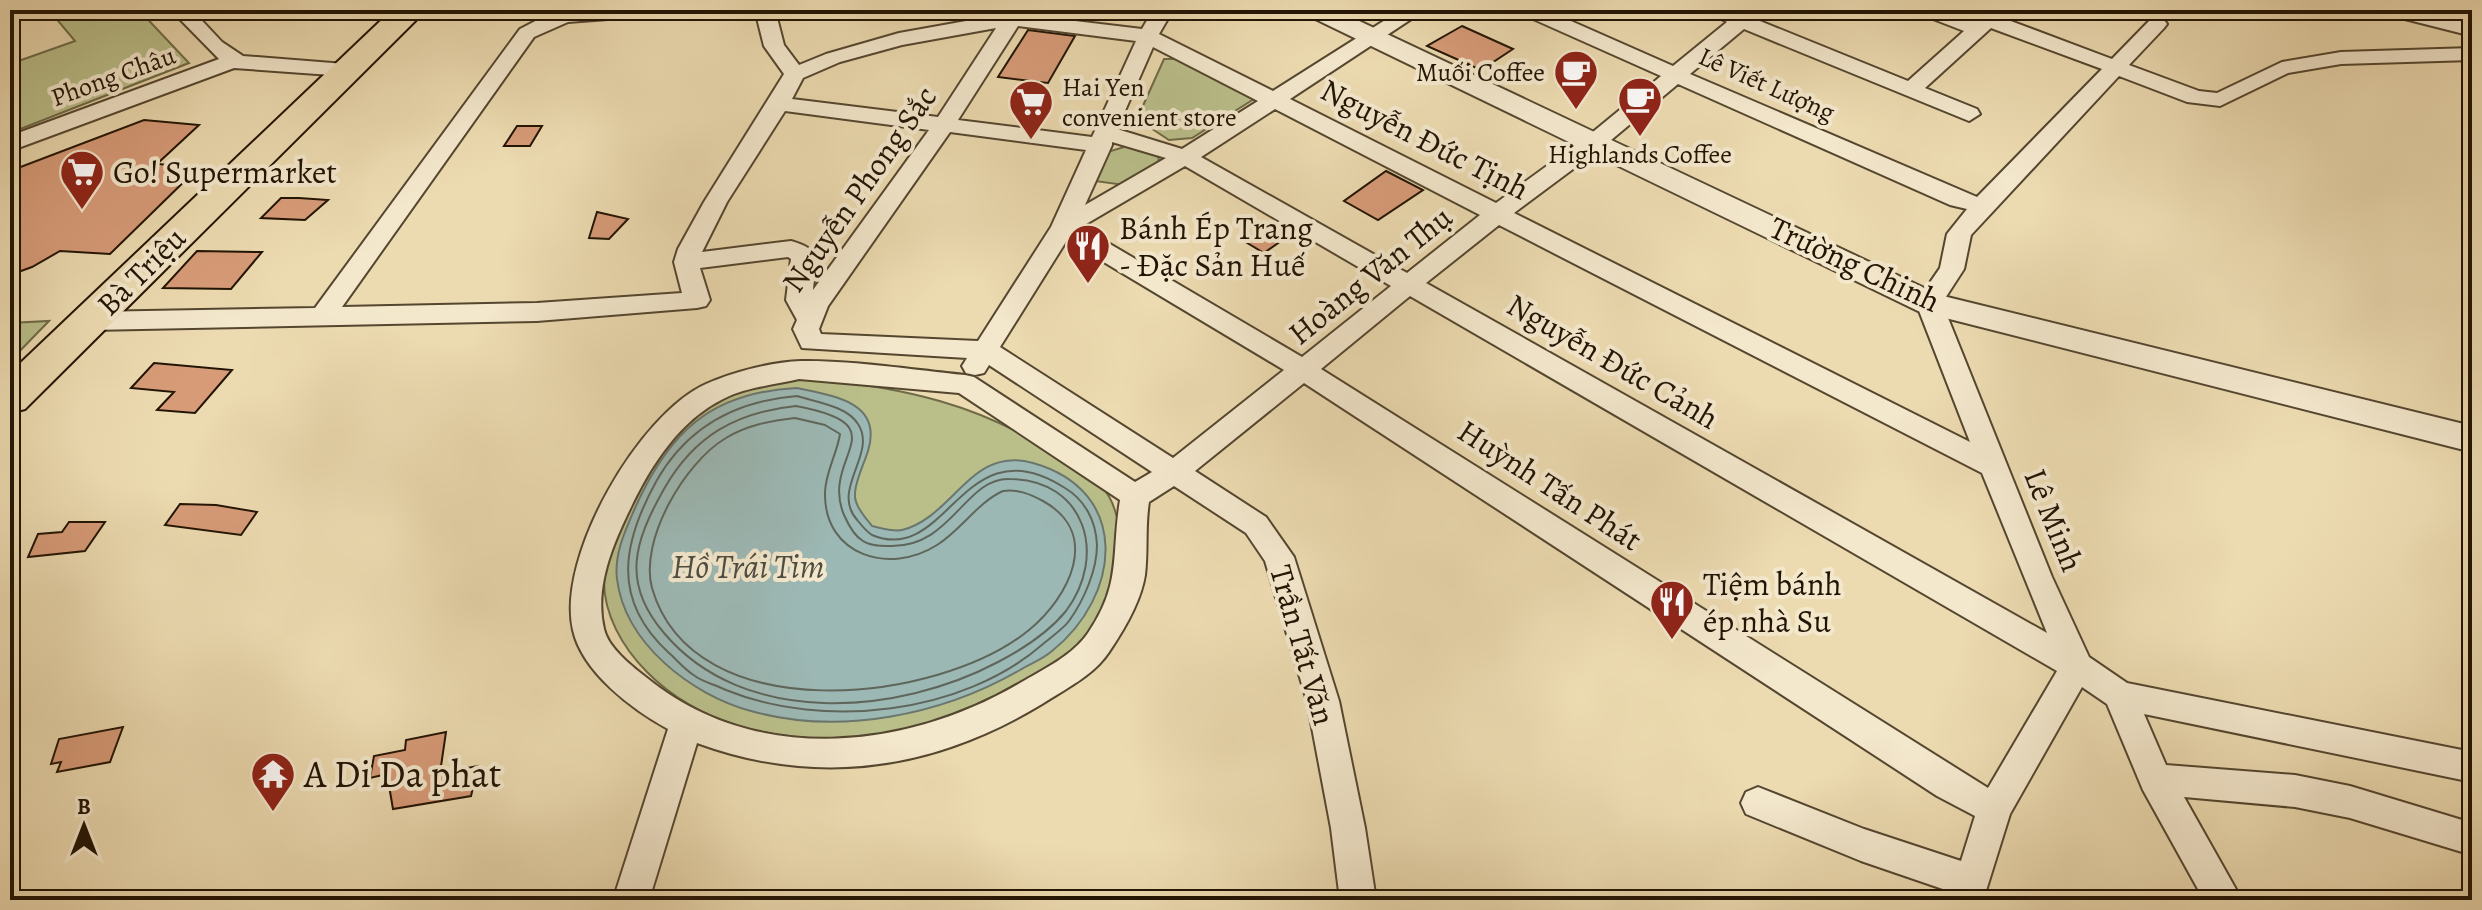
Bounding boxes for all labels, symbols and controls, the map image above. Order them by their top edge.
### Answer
street label: Phong Châu [46,37,181,115]
street label: Lê Viết Lượng [1693,39,1840,130]
cafe icon: Muối Coffee [1552,48,1600,111]
place label: Muối Coffee [1416,55,1545,90]
street label: Nguyễn Đức Tịnh [1313,68,1537,210]
place label: Hai Yen convenient store [1062,70,1237,135]
cafe icon: Highlands Coffee [1616,75,1664,138]
street label: Nguyễn Phong Sắc [771,77,947,301]
supermarket icon: Hai Yen convenient store [1007,78,1055,141]
place label: Highlands Coffee [1548,137,1732,172]
supermarket icon: Go! Supermarket [58,148,106,211]
place label: Go! Supermarket [113,150,337,194]
street label: Hoàng Văn Thụ [1279,195,1462,355]
street label: Trường Chinh [1762,205,1948,323]
place label: Bánh Ép Trang - Đặc Sản Huế [1119,206,1313,287]
street label: Bà Triệu [87,216,196,325]
restaurant icon: Bánh Ép Trang - Đặc Sản Huế [1064,222,1112,285]
street label: Nguyễn Đức Cảnh [1499,283,1727,439]
street label: Huỳnh Tấn Phát [1449,409,1651,561]
street label: Lê Minh [2013,462,2095,578]
water label: Hồ Trái Tim [671,543,825,590]
street label: Trần Tất Văn [1259,560,1347,730]
place label: Tiệm bánh ép nhà Su [1703,562,1842,643]
restaurant icon: Tiệm bánh ép nhà Su [1648,578,1696,641]
place label: A Di Da phat [303,748,501,800]
temple icon: A Di Da phat [249,750,297,813]
north arrow [44,786,124,866]
text: B [77,792,91,822]

